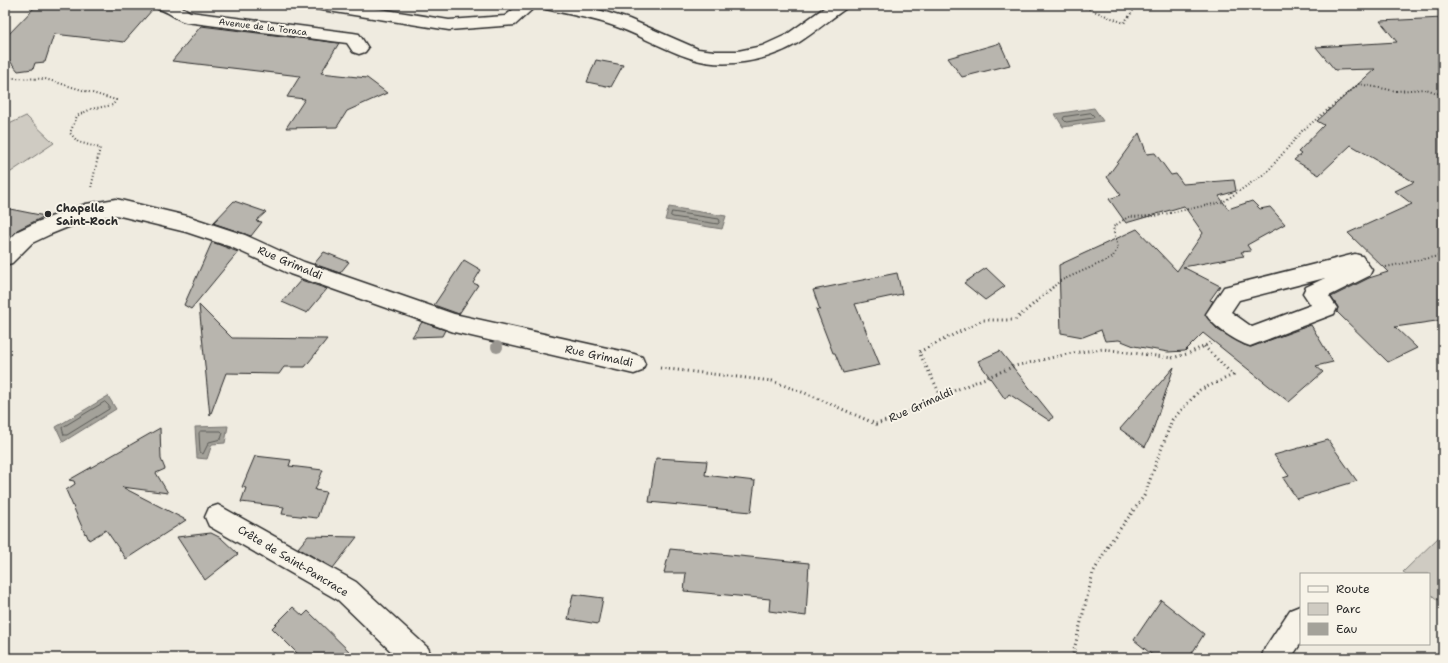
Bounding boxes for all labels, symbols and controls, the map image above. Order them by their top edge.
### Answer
street label: Avenue de la Toraca [218,16,308,38]
place label: Chapelle Saint-Roch [56,201,119,229]
marker: Chapelle Saint-Roch [43,209,53,219]
street label: Rue Grimaldi [255,243,325,283]
street label: Rue Grimaldi [564,341,634,371]
street label: Rue Grimaldi [886,384,956,426]
street label: Crête de Saint-Pancrace [235,522,351,600]
legend [1300,573,1430,645]
text: Route [1336,581,1370,597]
text: Parc [1336,601,1361,617]
text: Eau [1336,621,1358,637]

